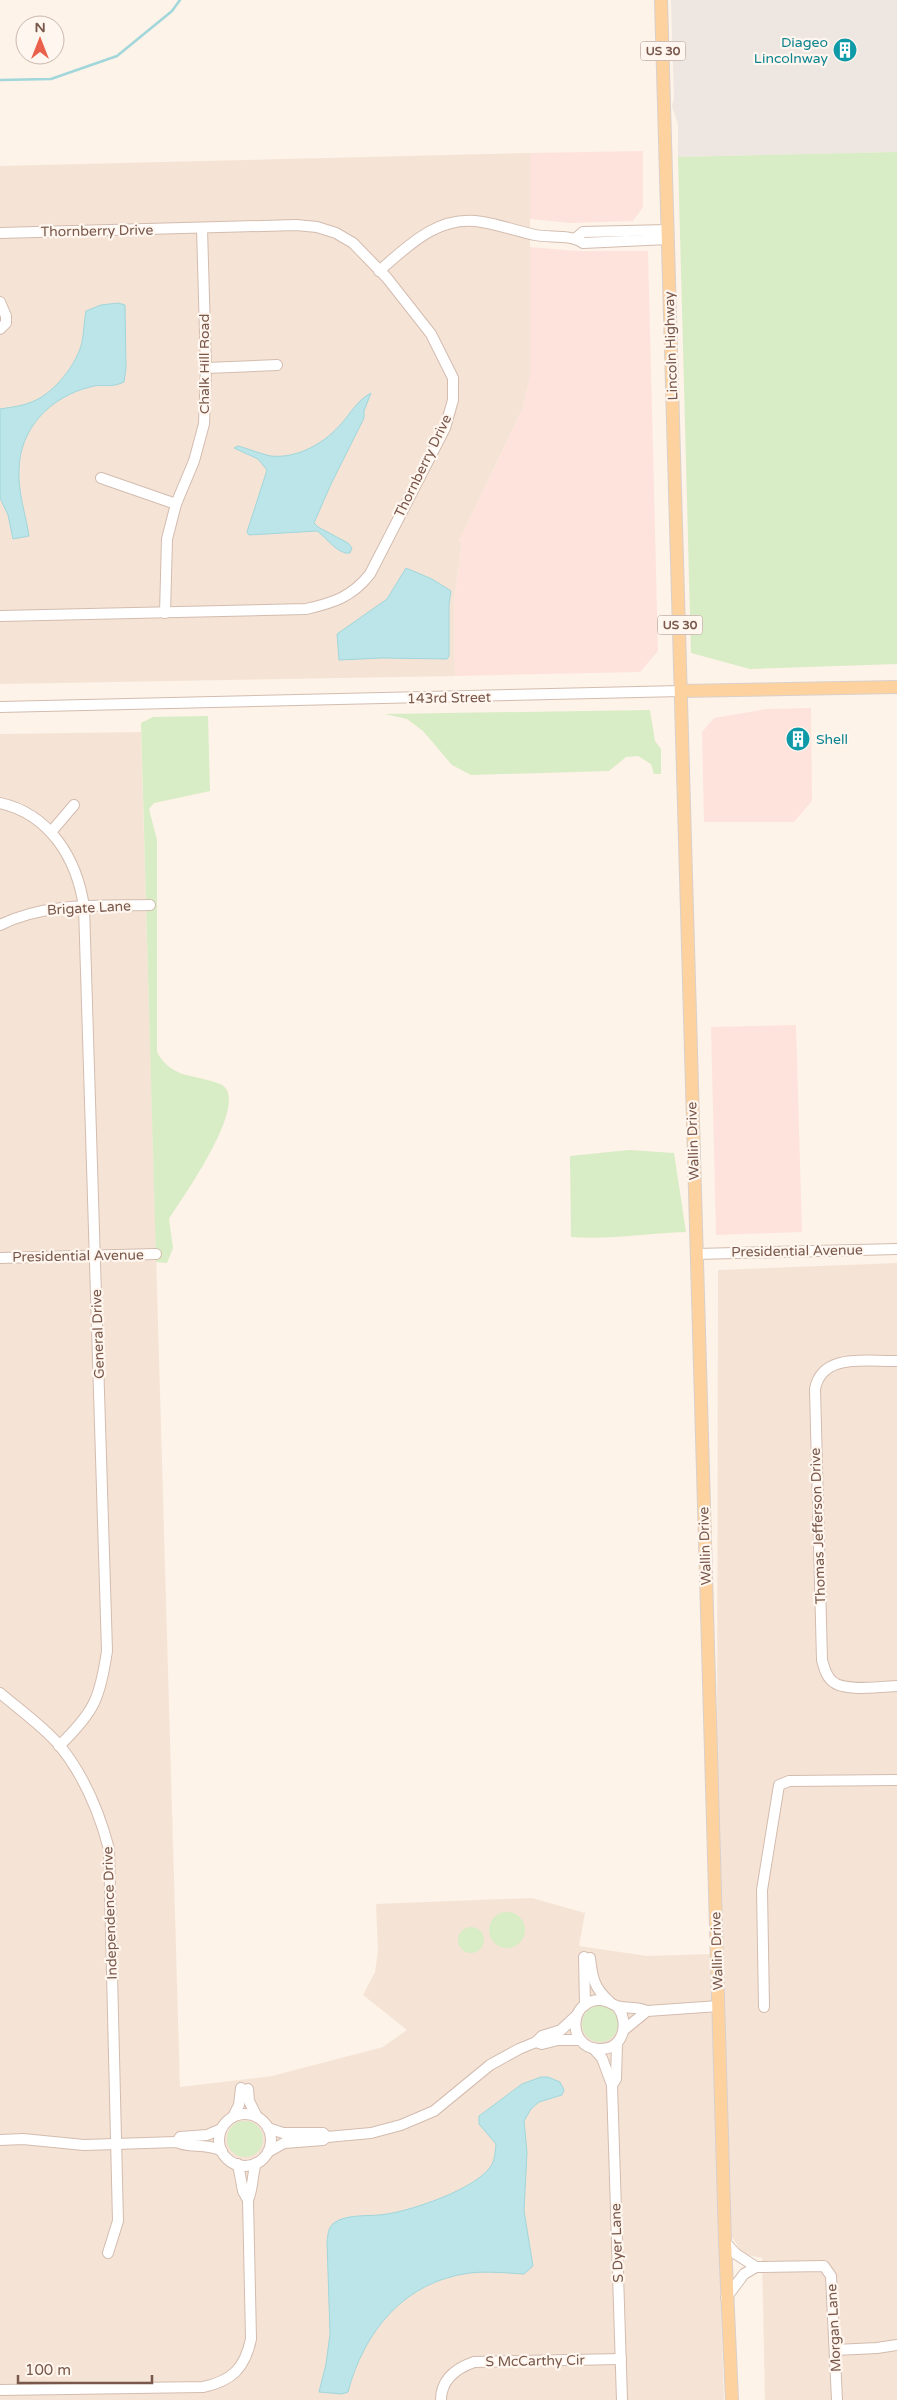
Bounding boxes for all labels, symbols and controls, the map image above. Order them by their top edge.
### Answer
north arrow [15,15,65,65]
text: N [34,19,46,36]
place label: Diageo Lincolnway [754,34,828,67]
building icon: Diageo Lincolnway [832,37,858,63]
road number: US 30 [640,41,686,60]
street label: Thornberry Drive [41,222,153,240]
street label: Lincoln Highway [661,291,681,401]
street label: Chalk Hill Road [196,314,213,414]
street label: Thornberry Drive [391,412,455,520]
road number: US 30 [658,616,702,634]
street label: 143rd Street [407,689,492,707]
building icon: Shell [785,726,811,752]
place label: Shell [816,731,848,748]
street label: Brigate Lane [47,897,132,919]
street label: Wallin Drive [683,1101,703,1181]
street label: Presidential Avenue [731,1241,863,1261]
street label: Presidential Avenue [12,1246,144,1266]
street label: General Drive [88,1289,108,1379]
street label: Thomas Jefferson Drive [807,1447,829,1605]
street label: Wallin Drive [695,1506,715,1586]
street label: Independence Drive [99,1846,121,1980]
street label: Wallin Drive [707,1911,727,1991]
street label: S Dyer Lane [607,2203,627,2283]
street label: Morgan Lane [823,2283,845,2373]
scale bar [18,2352,151,2384]
street label: S McCarthy Cir [485,2352,585,2370]
text: 100 m [25,2361,71,2379]

